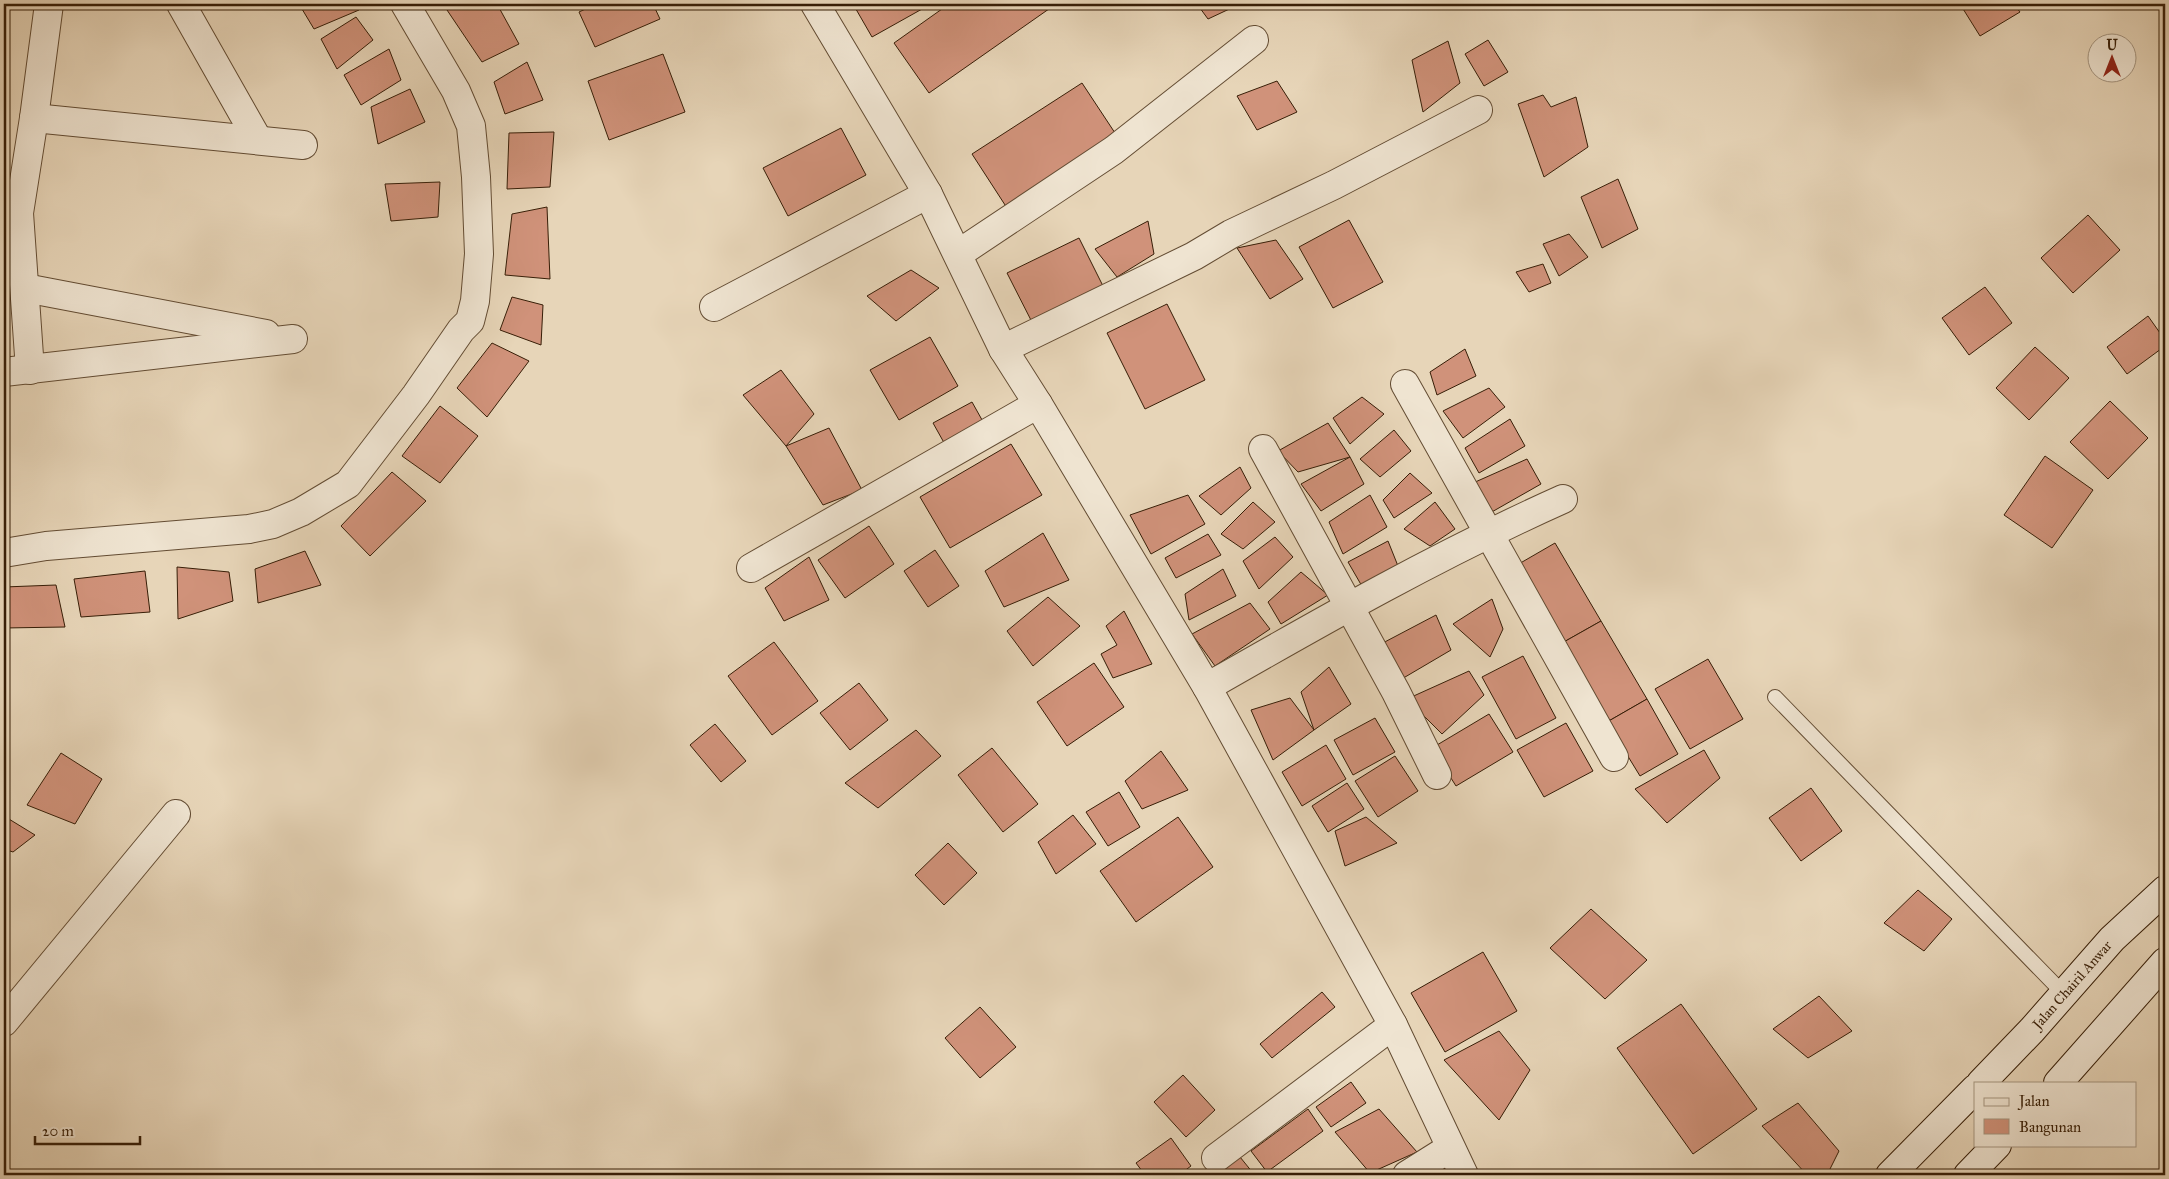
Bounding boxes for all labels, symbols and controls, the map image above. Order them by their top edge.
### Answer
north arrow [2086,32,2136,82]
text: U [2106,37,2118,54]
street label: Jalan Chairil Anwar [2027,936,2116,1034]
legend [1974,1082,2136,1146]
text: Jalan [2017,1092,2050,1111]
scale bar [35,1114,140,1146]
text: Bangunan [2019,1118,2081,1136]
text: 20 m [42,1122,74,1140]

